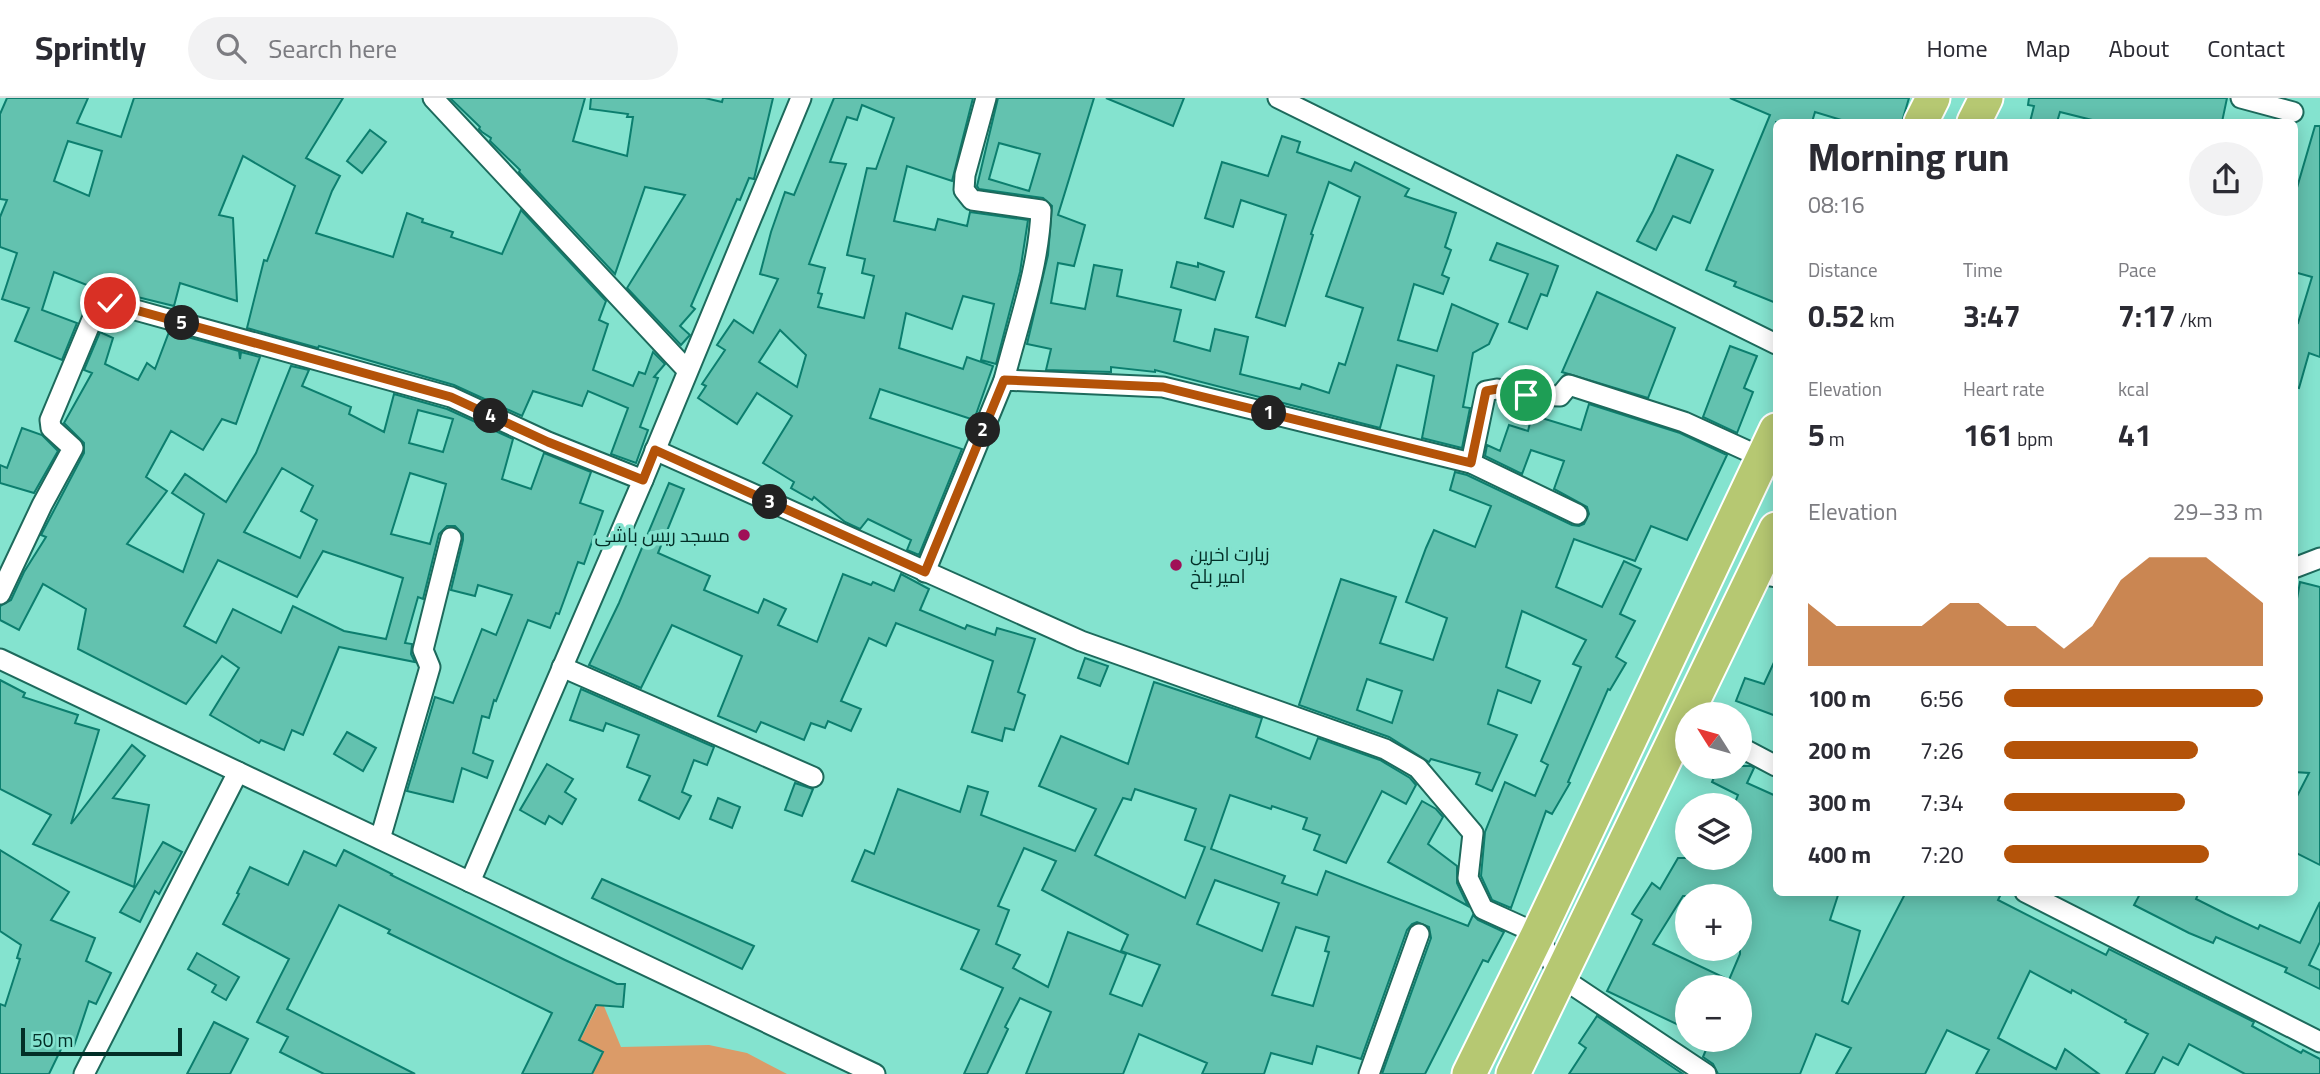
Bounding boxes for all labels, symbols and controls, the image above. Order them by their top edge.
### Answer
text: Sprintly [35,17,146,79]
search box [188,17,678,80]
text: Search here [268,24,397,73]
text: Home [1927,26,1988,71]
text: Map [2026,26,2070,71]
text: About [2108,26,2169,71]
text: Contact [2207,26,2285,71]
icon: search [212,29,250,67]
text: Morning run [1808,121,2009,193]
button: share [2189,142,2263,216]
text: 08:16 [1808,183,1865,226]
text: Distance [1808,252,1877,288]
text: Time [1963,252,2003,288]
text: Pace [2118,252,2156,288]
pin [80,273,140,333]
icon: check [91,284,129,322]
text: 0.52 [1808,288,1865,344]
text: 3:47 [1963,288,2020,344]
text: 7:17 [2118,288,2175,344]
text: km [1865,302,1895,338]
text: /km [2175,302,2212,338]
text: 5 [176,304,187,340]
pin: 5 [164,306,200,341]
pin [1496,365,1556,425]
text: Elevation [1808,371,1882,407]
text: Heart rate [1963,371,2045,407]
text: kcal [2118,371,2149,407]
icon: arrive [1507,376,1545,414]
text: 1 [1263,394,1274,430]
pin: 1 [1252,396,1286,430]
text: 4 [485,397,496,433]
pin: 4 [474,398,508,434]
text: 5 [1808,407,1825,463]
text: 161 [1963,407,2013,463]
text: 41 [2118,407,2151,463]
text: 2 [977,411,988,447]
pin: 2 [965,412,1000,448]
text: m [1825,421,1845,457]
text: bpm [2013,421,2053,457]
text: 3 [764,483,775,519]
pin: 3 [752,484,788,520]
text: Elevation [1808,490,1898,533]
text: 29–33 m [2173,490,2263,533]
place label: مسجد ریس باشی [595,517,730,553]
marker: مسجد ریس باشی [736,527,752,543]
place label: زیارت اخرین امیر بلخ [1190,536,1270,594]
marker: زیارت اخرین امیر بلخ [1168,557,1184,573]
text: 100 m [1808,677,1871,720]
text: 6:56 [1920,677,1964,720]
north arrow [1675,702,1752,779]
map controls [1675,702,1752,1052]
text: 200 m [1808,729,1871,772]
text: 7:26 [1920,729,1964,772]
text: 300 m [1808,781,1871,824]
text: 7:34 [1920,781,1964,824]
button: layers [1675,793,1752,870]
text: 400 m [1808,833,1871,876]
text: 7:20 [1920,833,1964,876]
button: + [1675,884,1752,961]
button: − [1675,975,1752,1052]
text: 50 m [32,1022,73,1058]
scale bar [21,1025,182,1057]

